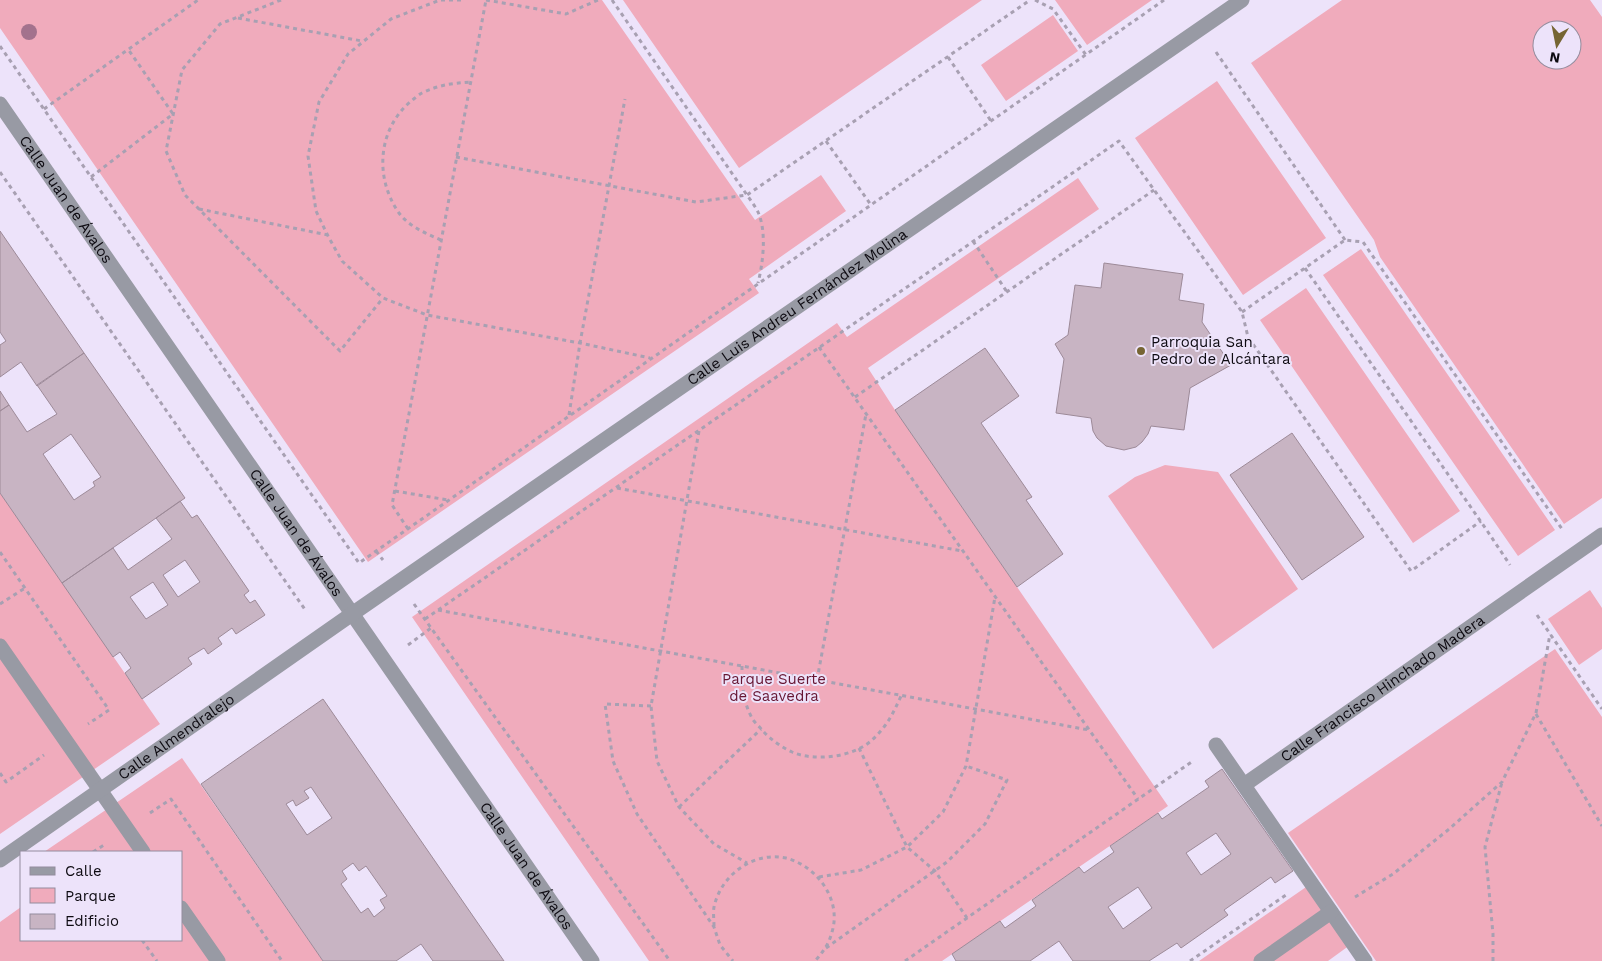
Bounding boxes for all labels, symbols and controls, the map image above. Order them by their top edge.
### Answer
north arrow [1532,20,1582,70]
text: N [1548,49,1561,67]
street label: Calle Juan de Ávalos [15,132,116,267]
street label: Calle Luis Andreu Fernández Molina [683,225,911,389]
place label: Parroquia San Pedro de Alcántara [1151,333,1291,368]
marker: Parroquia San Pedro de Alcántara [1135,345,1147,357]
street label: Calle Juan de Ávalos [246,465,347,600]
street label: Calle Francisco Hinchado Madera [1277,611,1488,766]
park label: Parque Suerte de Saavedra [722,670,826,705]
street label: Calle Almendralejo [115,690,238,784]
street label: Calle Juan de Ávalos [476,798,577,933]
legend [20,851,182,941]
text: Calle [65,862,102,880]
text: Parque [65,887,116,905]
text: Edificio [65,912,119,930]

